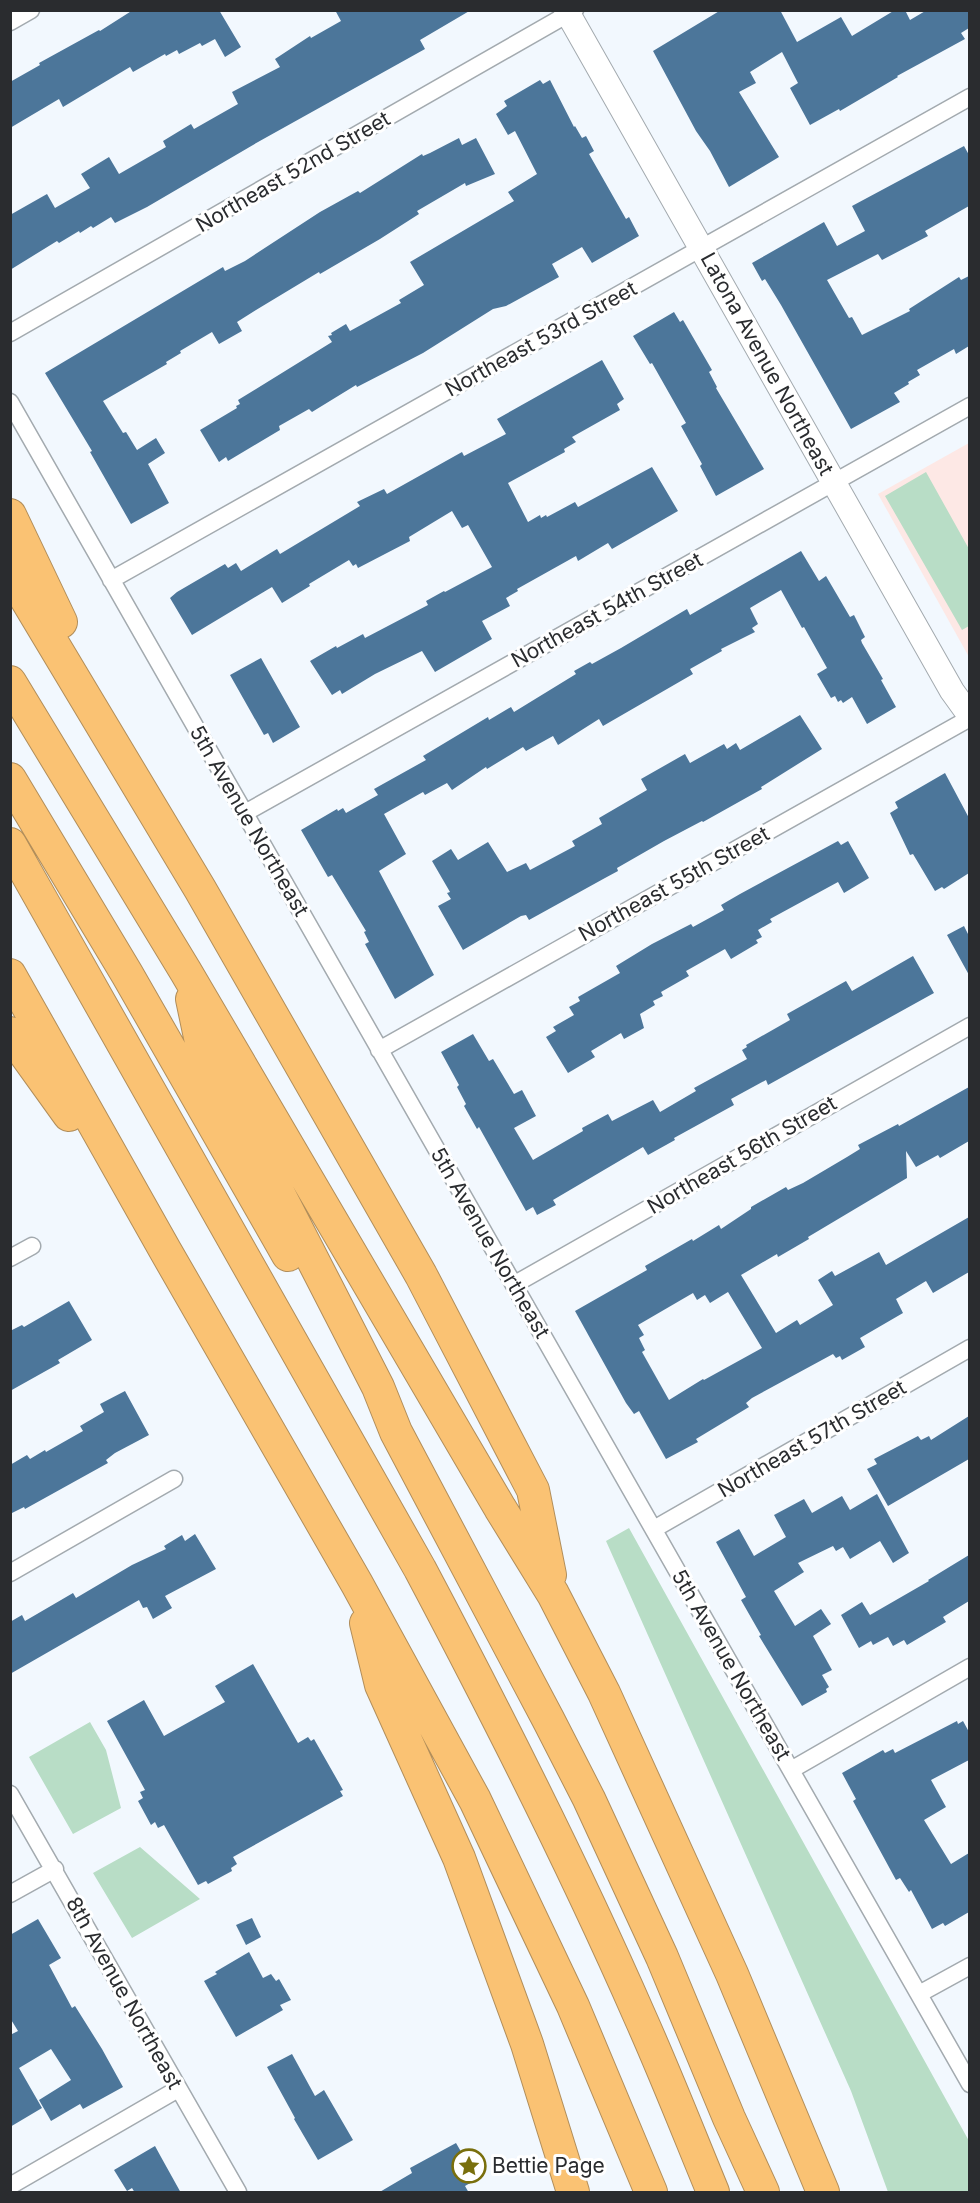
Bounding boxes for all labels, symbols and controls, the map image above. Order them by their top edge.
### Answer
street label: Northeast 52nd Street [191,106,394,237]
street label: Latona Avenue Northeast [696,248,839,480]
street label: Northeast 53rd Street [441,275,641,402]
street label: Northeast 54th Street [507,546,707,673]
street label: 5th Avenue Northeast [185,721,314,921]
street label: Northeast 55th Street [574,821,774,946]
street label: Northeast 56th Street [643,1090,841,1219]
street label: 5th Avenue Northeast [426,1143,555,1343]
street label: Northeast 57th Street [713,1374,910,1503]
street label: 5th Avenue Northeast [667,1565,796,1765]
street label: 8th Avenue Northeast [61,1892,188,2093]
place icon: Bettie Page [451,2148,487,2184]
place label: Bettie Page [492,2153,605,2178]

